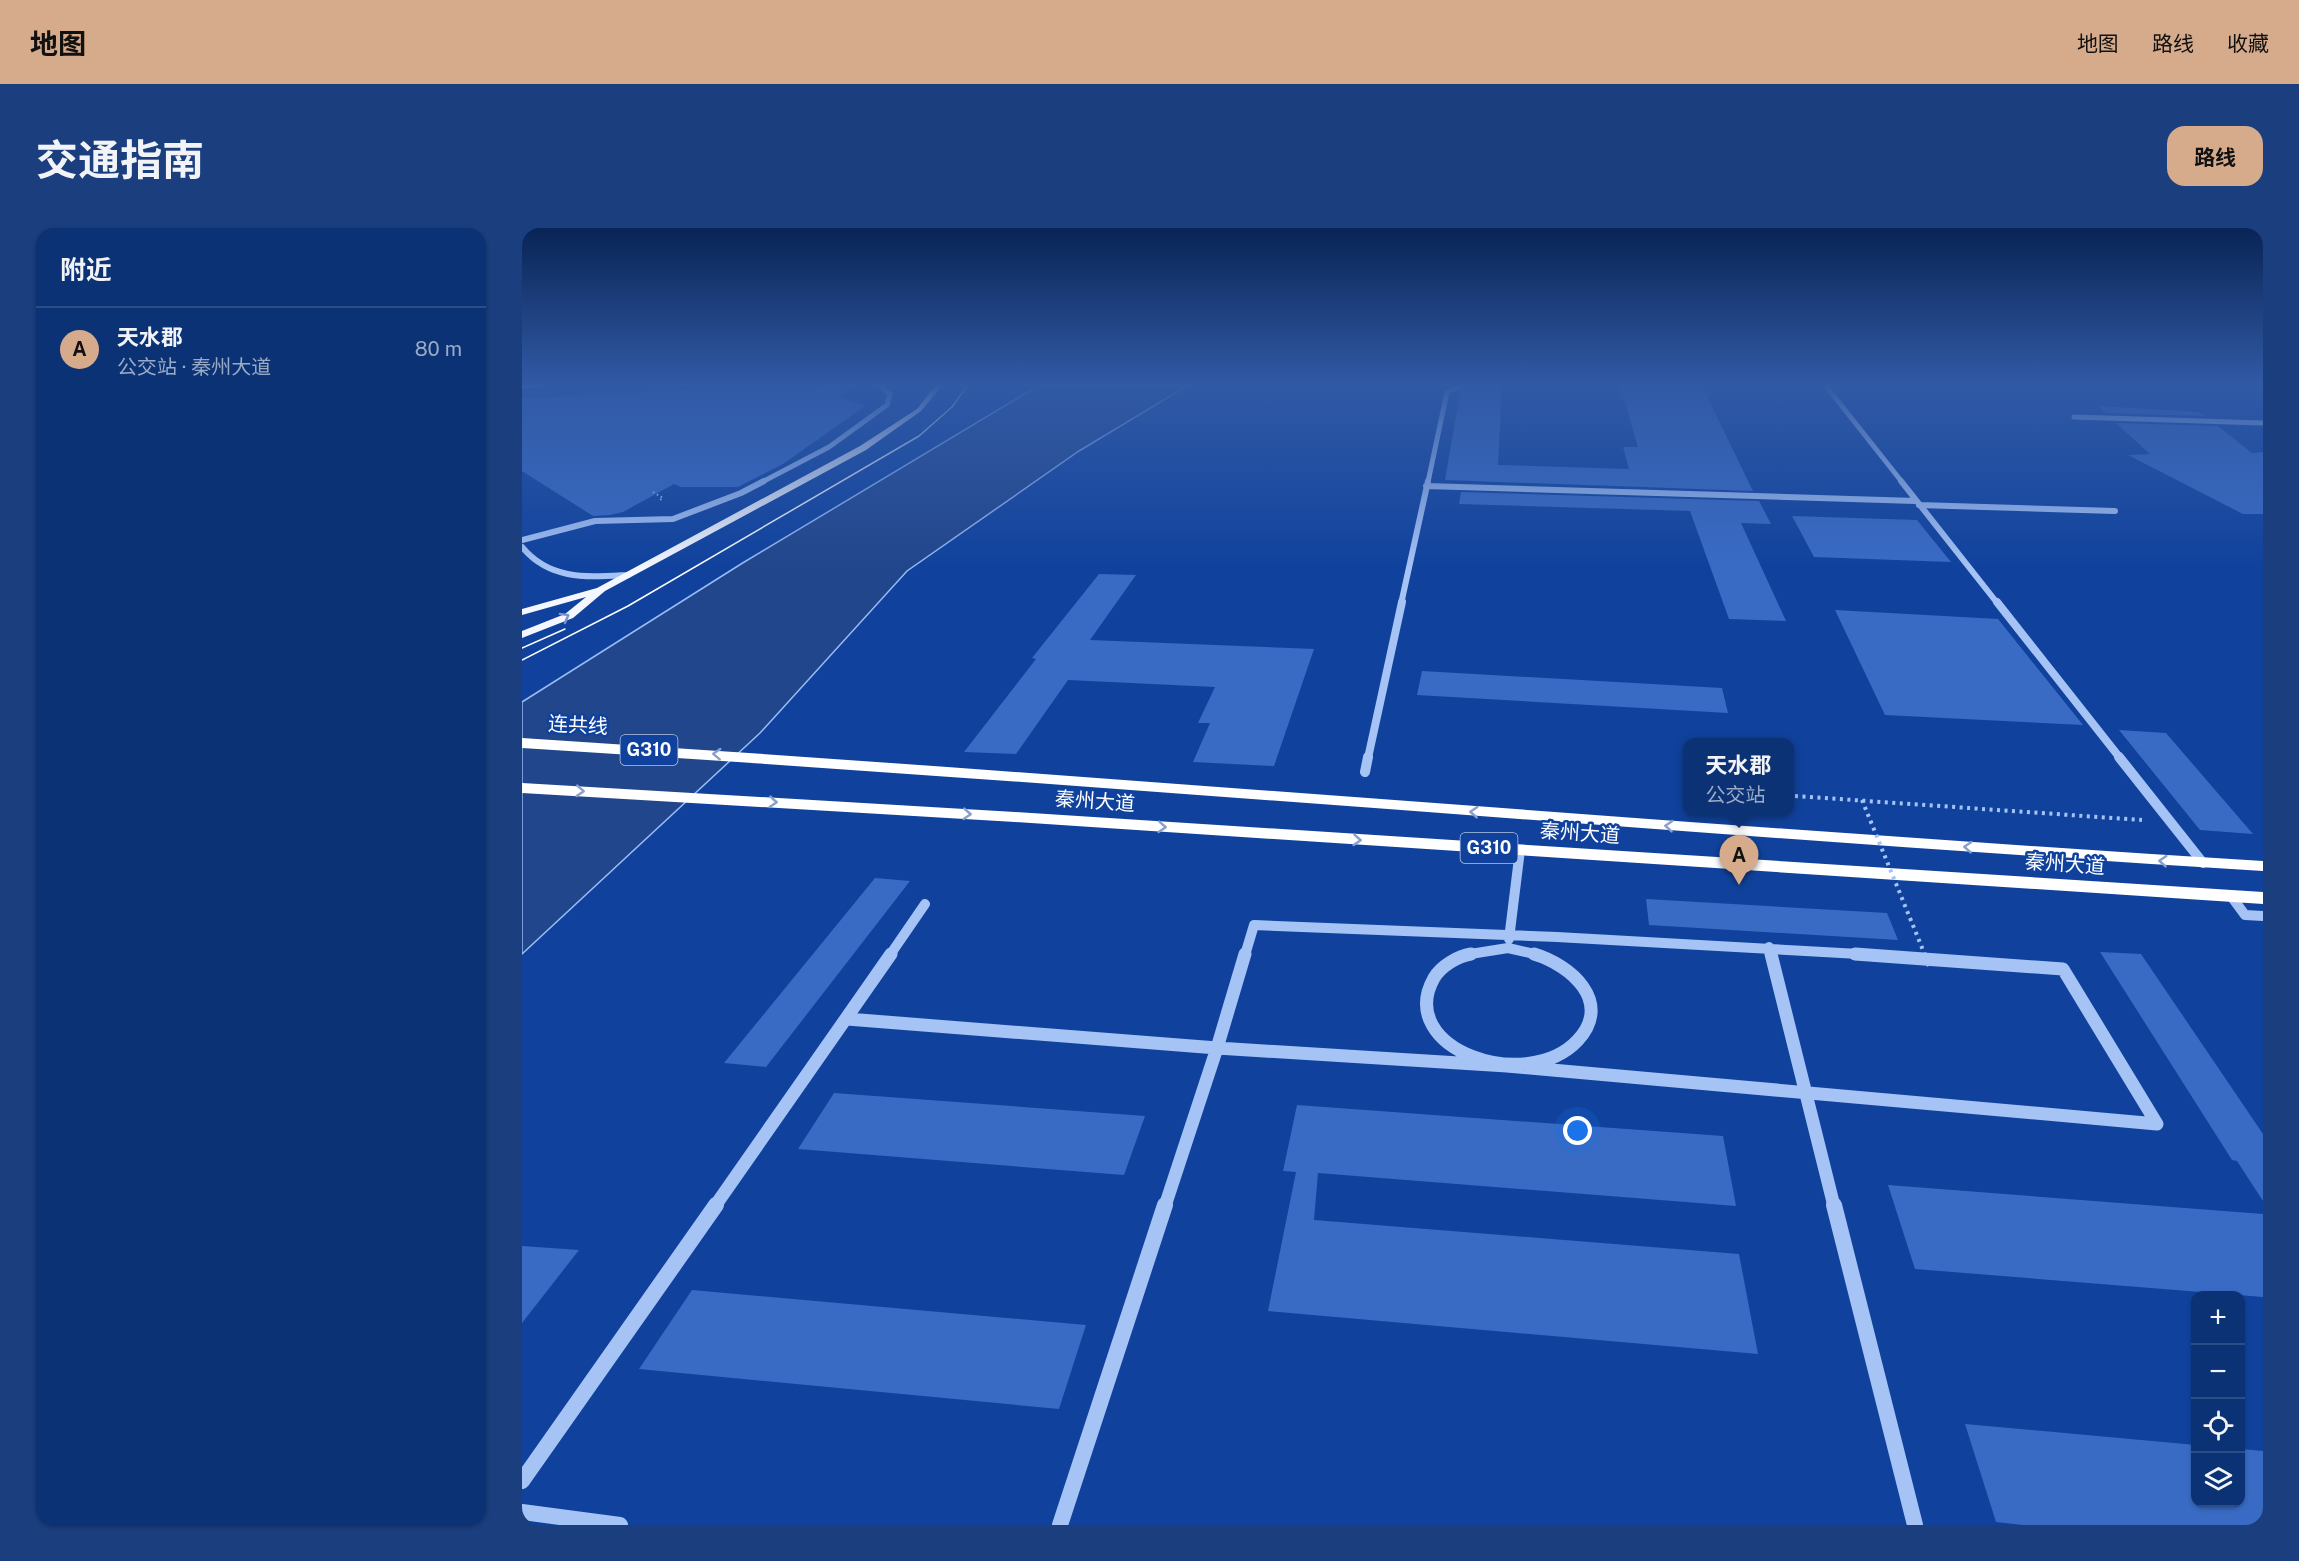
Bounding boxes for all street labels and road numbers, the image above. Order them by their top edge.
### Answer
street label: 连共线 [547,711,609,739]
road number: G310 [620,735,678,765]
street label: 秦州大道 [1054,786,1136,816]
street label: 秦州大道 [1539,818,1621,848]
road number: G310 [1460,833,1518,863]
street label: 秦州大道 [2024,849,2106,879]

